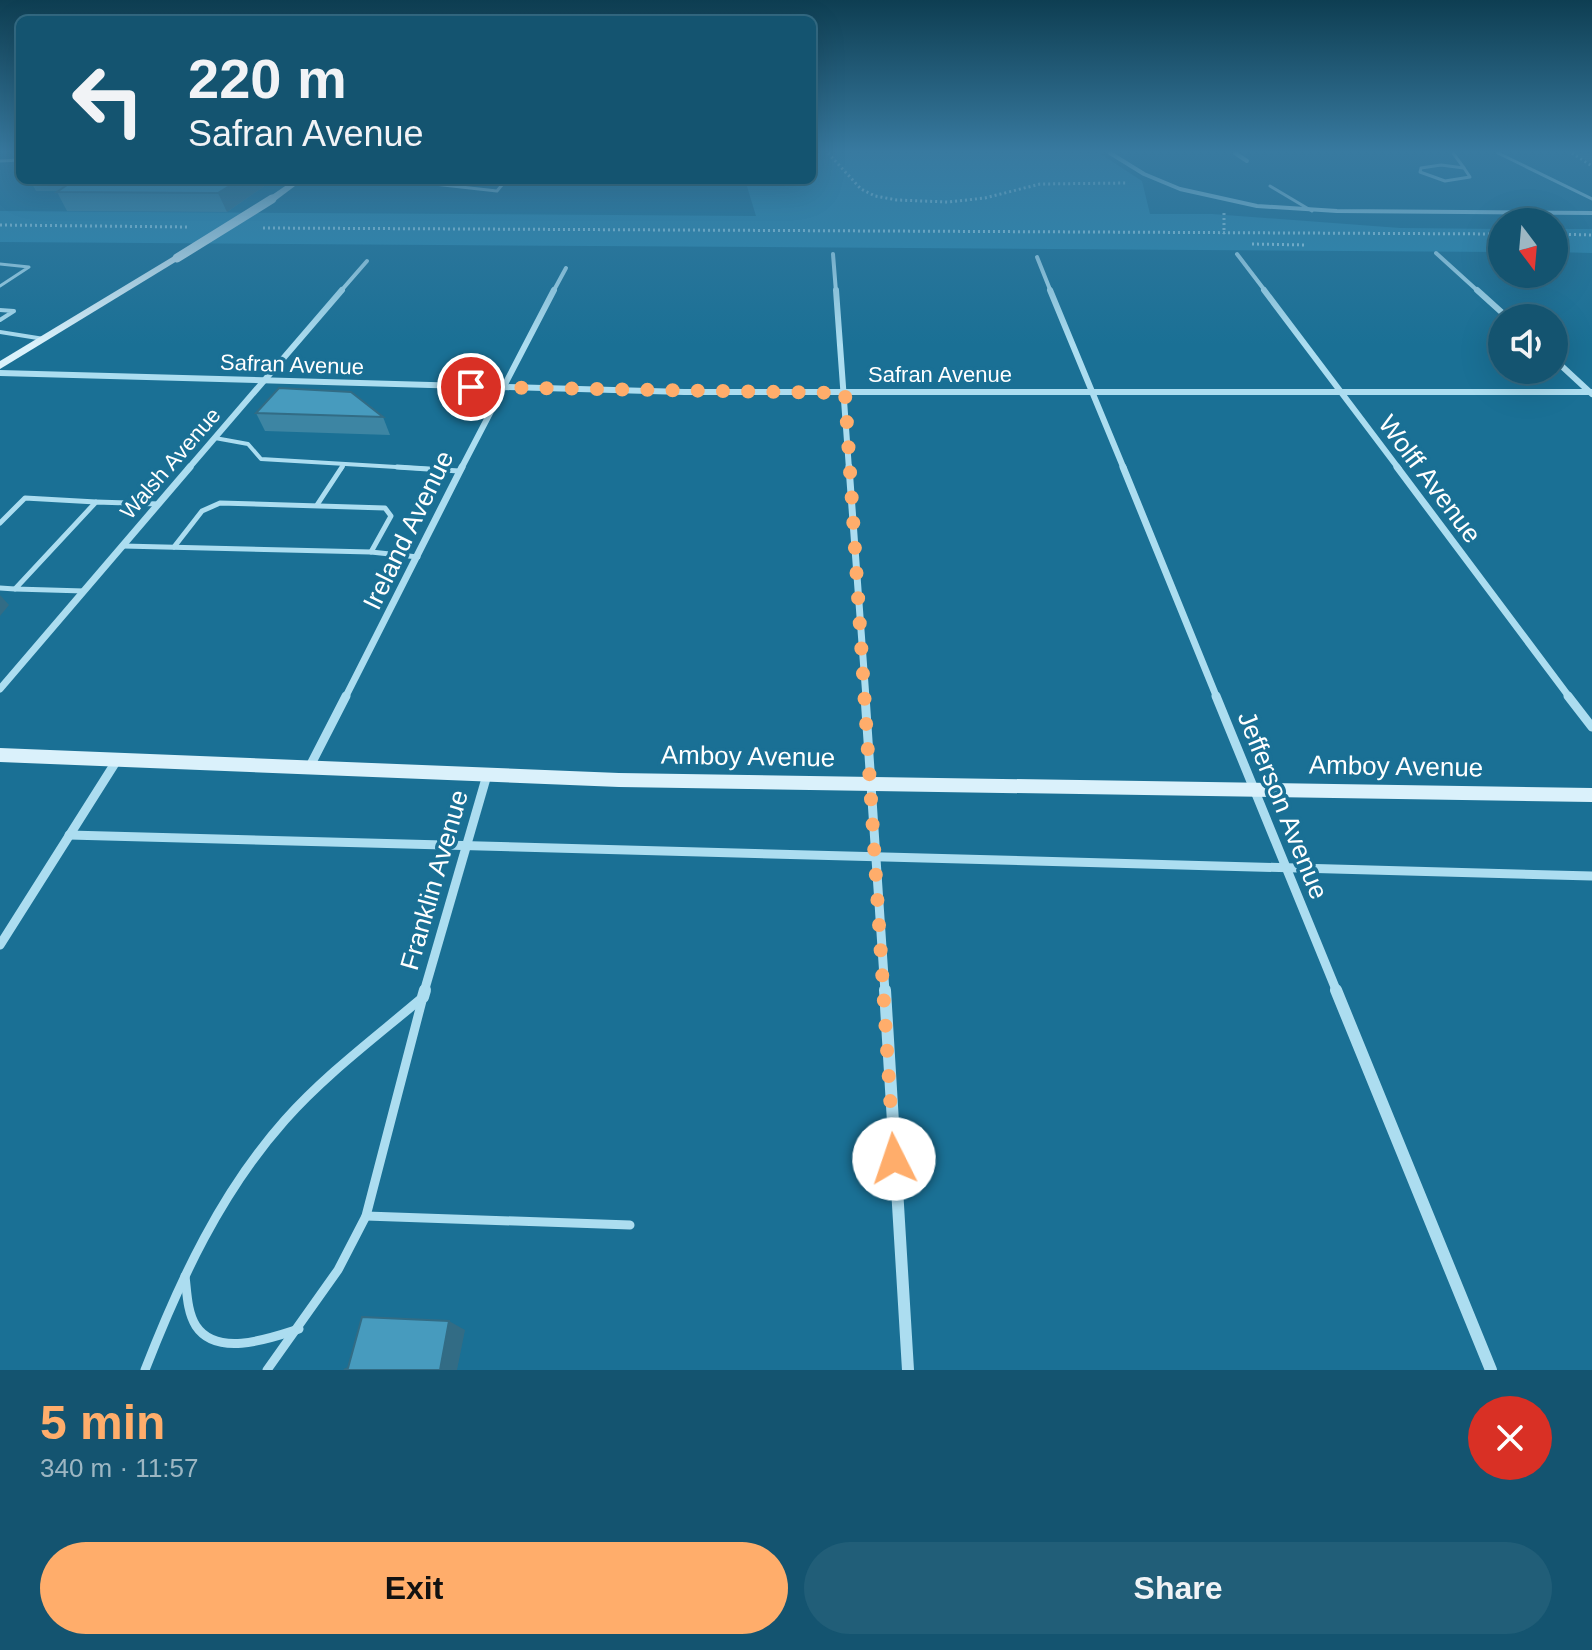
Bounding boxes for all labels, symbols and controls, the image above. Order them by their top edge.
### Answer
text: 220 m [188,47,347,110]
icon: left [56,48,160,152]
text: Safran Avenue [188,113,424,154]
north arrow [1488,208,1568,288]
map controls [1488,208,1568,384]
button: sound [1488,304,1568,384]
street label: Safran Avenue [220,349,364,380]
pin [437,353,505,421]
street label: Safran Avenue [868,362,1012,387]
icon: arrive [449,365,493,409]
street label: Walsh Avenue [115,403,226,524]
street label: Wolff Avenue [1372,409,1488,549]
street label: Ireland Avenue [357,446,459,614]
street label: Jefferson Avenue [1232,707,1334,903]
street label: Amboy Avenue [661,739,835,773]
street label: Amboy Avenue [1309,749,1483,783]
street label: Franklin Avenue [394,786,474,974]
position arrow [852,1117,936,1201]
text: 5 min [40,1396,165,1449]
button: close [1468,1396,1552,1480]
text: 340 m · 11:57 [40,1453,199,1483]
button: Exit [40,1542,788,1634]
button: Share [804,1542,1552,1634]

